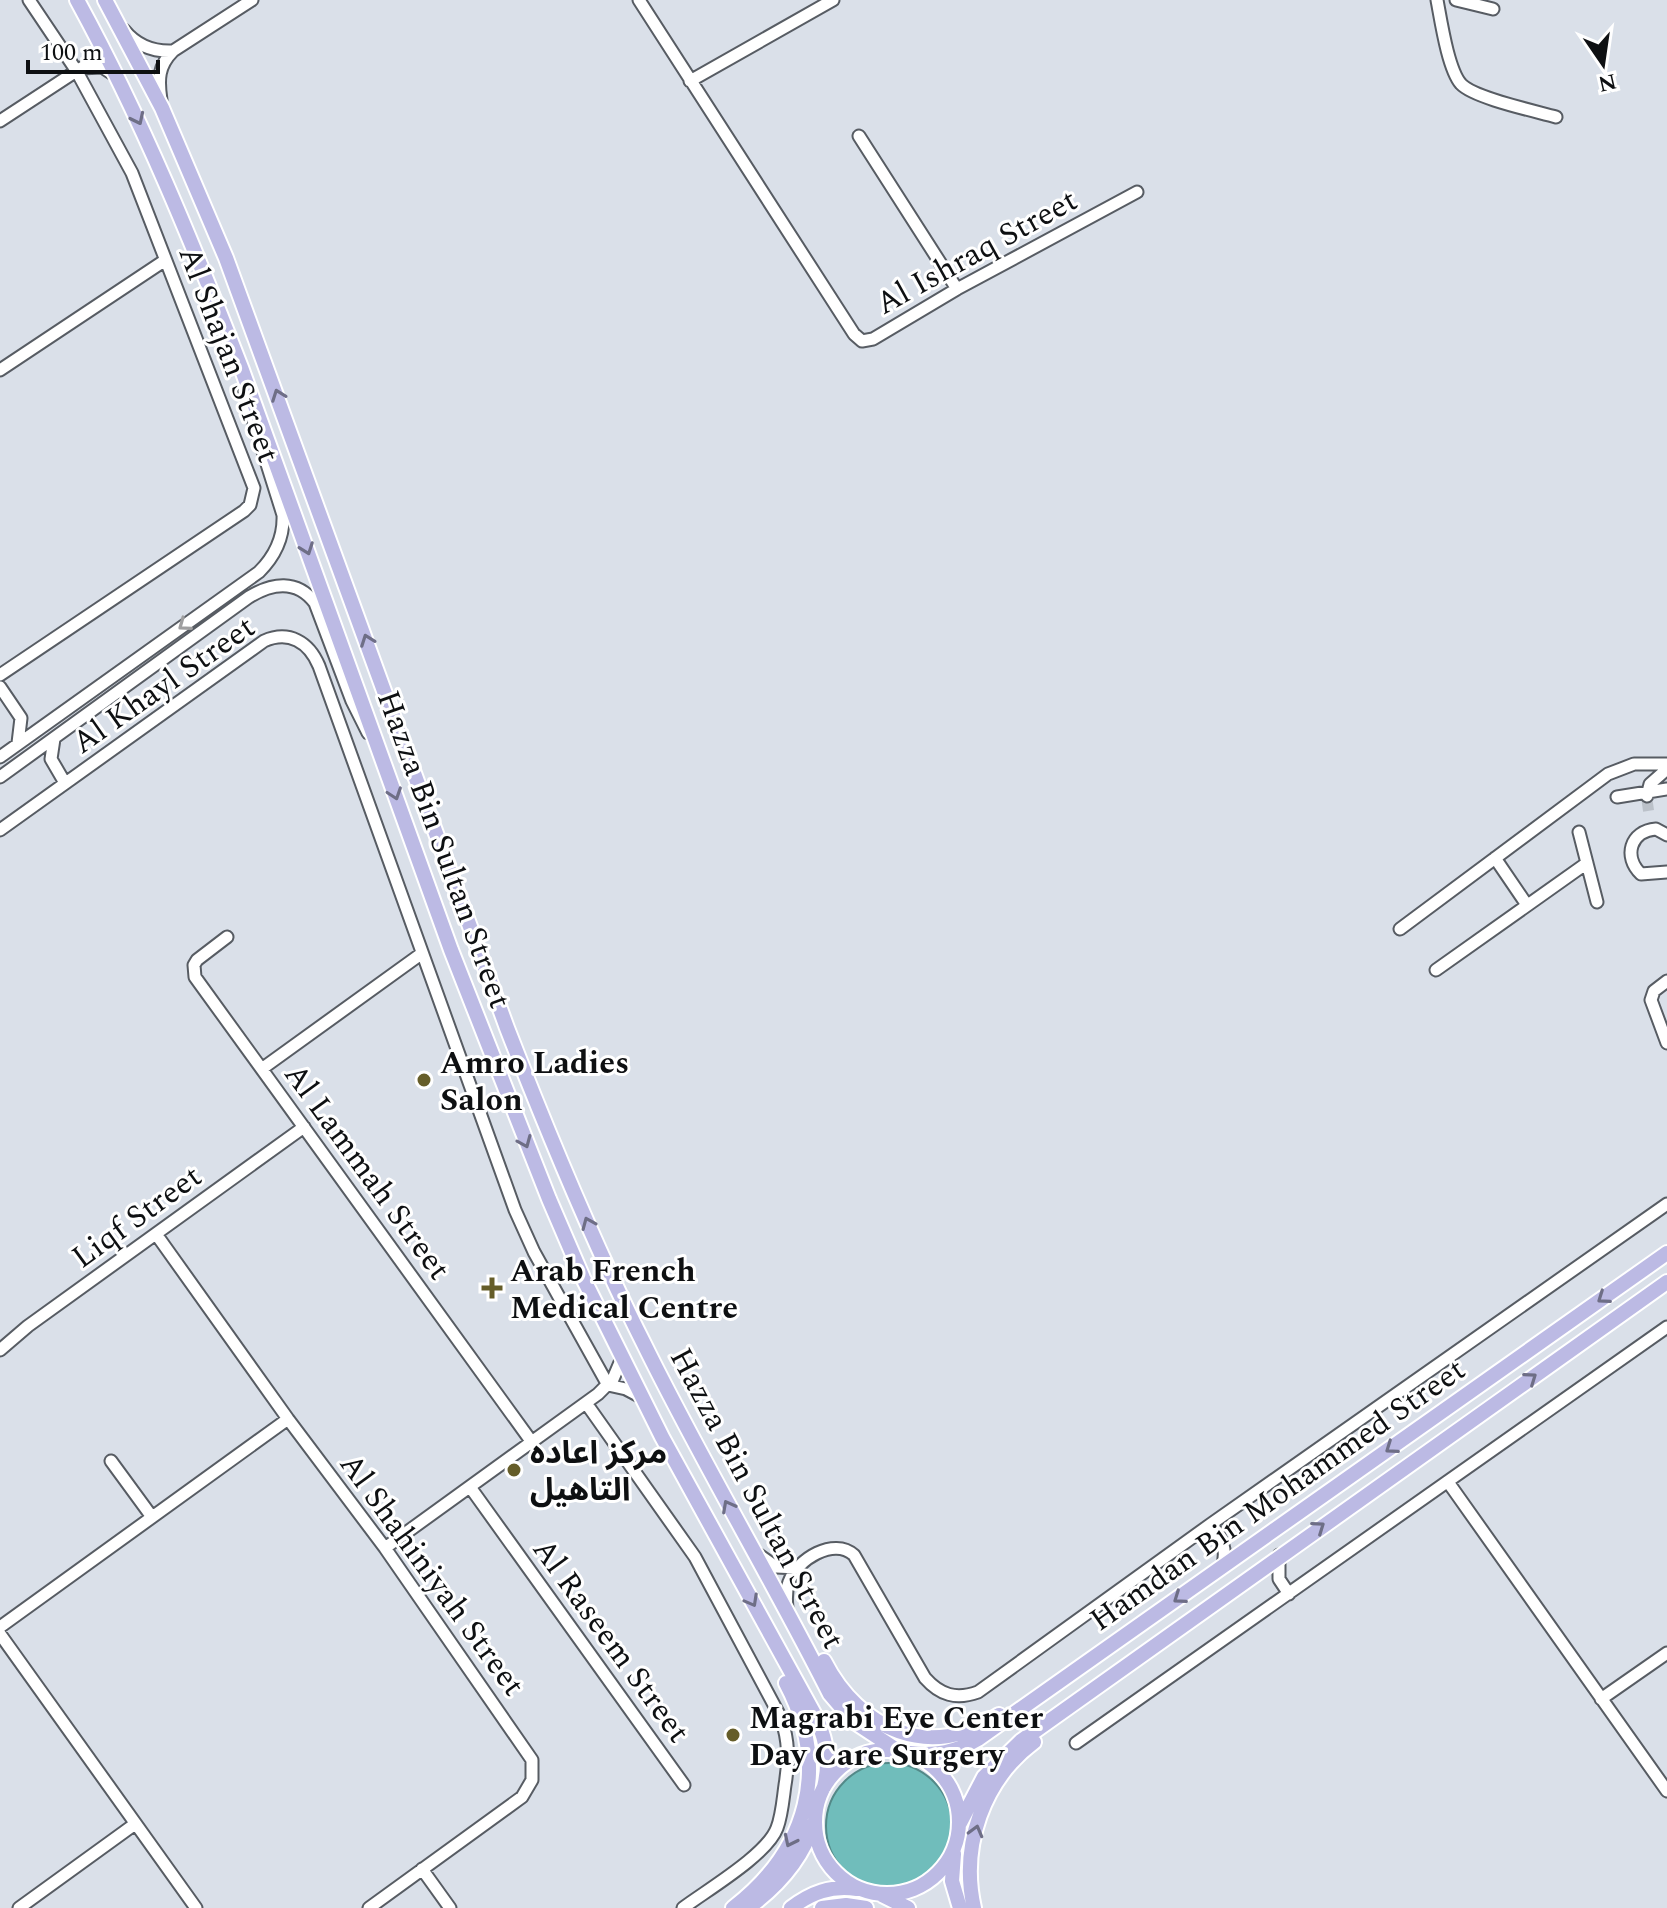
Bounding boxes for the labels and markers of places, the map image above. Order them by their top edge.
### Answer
place label: Amro Ladies Salon [440,1039,629,1125]
marker: Amro Ladies Salon [415,1071,433,1089]
place label: Arab French Medical Centre [510,1247,738,1333]
marker: Arab French Medical Centre [481,1277,503,1299]
place label: مركز اعاده التاهيل [530,1429,667,1515]
marker: مركز اعاده التاهيل [505,1461,523,1479]
place label: Magrabi Eye Center Day Care Surgery [749,1694,1043,1780]
marker: Magrabi Eye Center Day Care Surgery [724,1726,742,1744]

